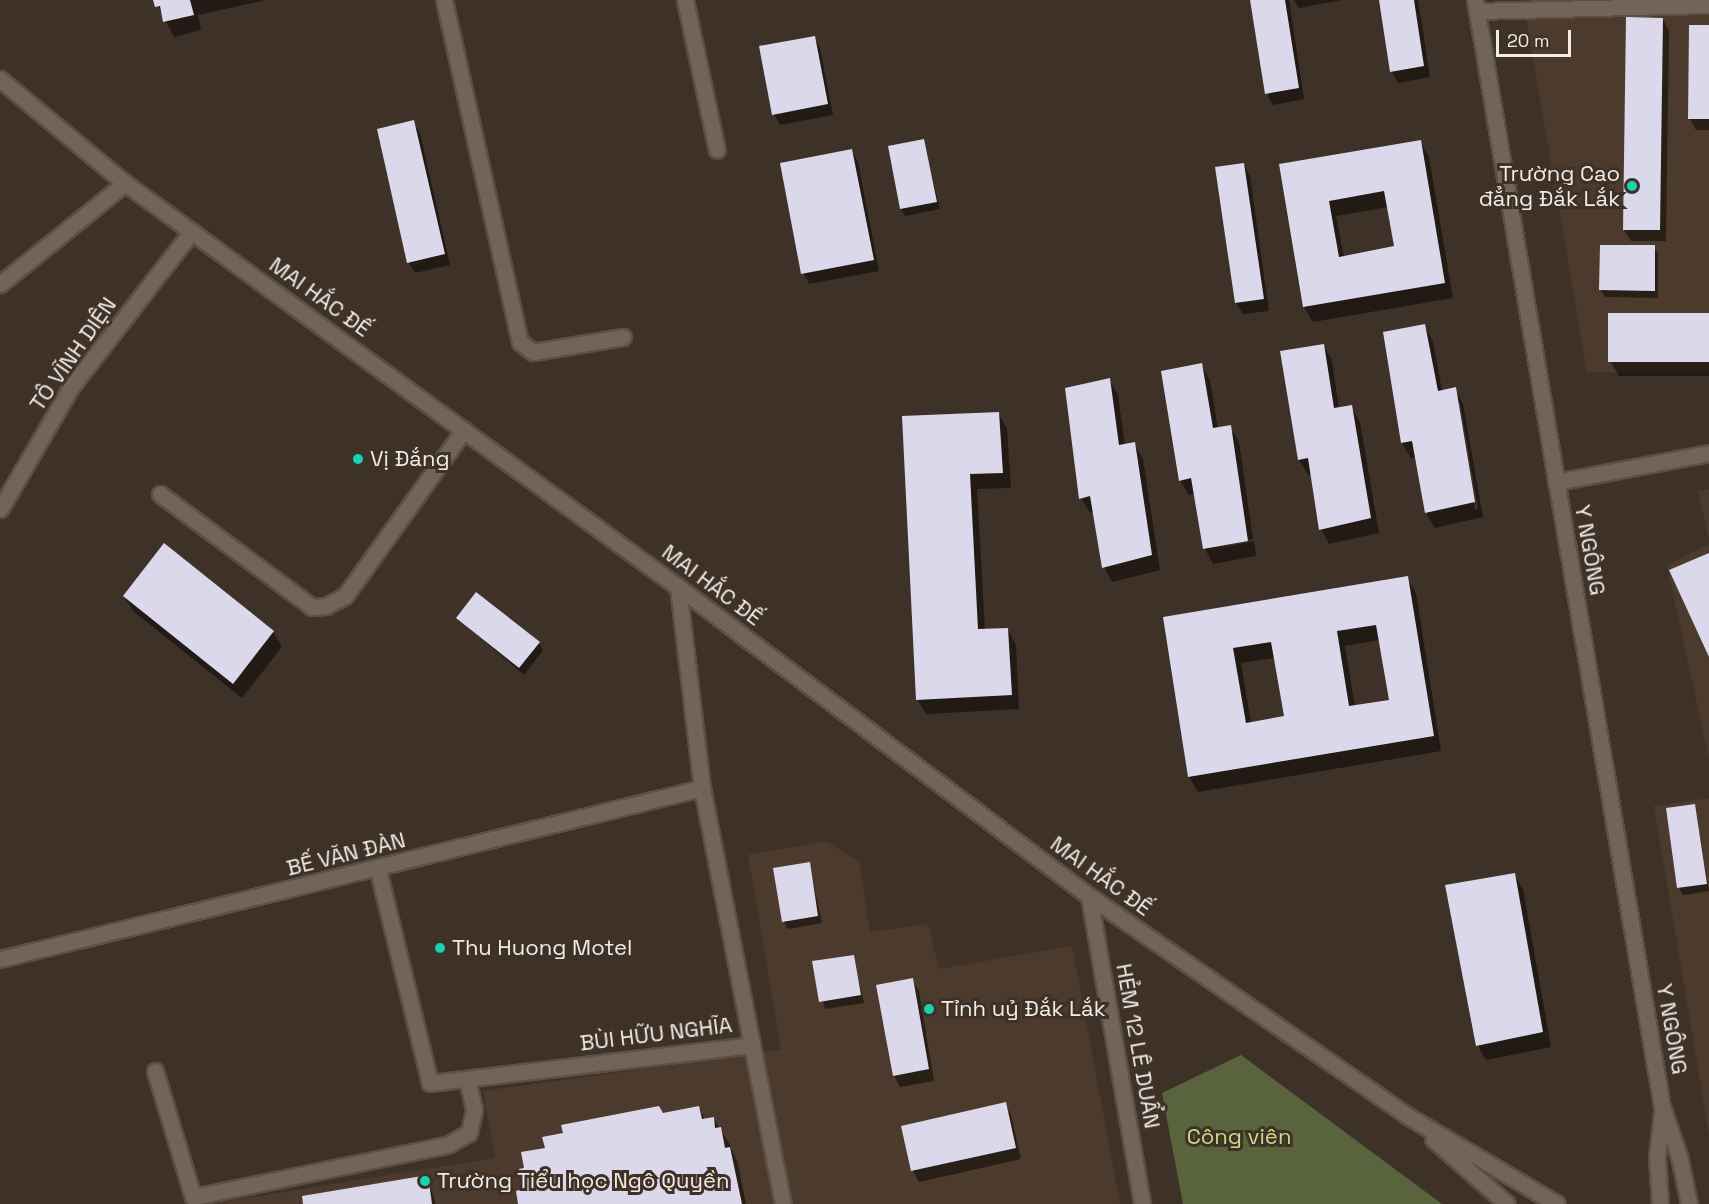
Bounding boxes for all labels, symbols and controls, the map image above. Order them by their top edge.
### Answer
scale bar [1499,18,1574,56]
text: 20 m [1507,29,1550,52]
place label: Trường Cao đẳng Đắk Lắk [1479,160,1620,212]
marker: Trường Cao đẳng Đắk Lắk [1625,179,1639,193]
street label: MAI HẮC ĐẾ [264,251,376,343]
street label: TÔ VĨNH DIỆN [24,292,122,416]
place label: Vị Đắng [370,446,450,472]
marker: Vị Đắng [351,452,365,466]
street label: Y NGÔNG [1569,502,1611,598]
street label: MAI HẮC ĐẾ [657,539,767,631]
street label: BẾ VĂN ĐÀN [284,826,408,882]
street label: MAI HẮC ĐẾ [1045,830,1157,922]
place label: Thu Huong Motel [452,935,632,961]
marker: Thu Huong Motel [433,941,447,955]
street label: HẺM 12 LÊ DUẨN [1110,961,1166,1131]
street label: Y NGÔNG [1651,981,1693,1077]
place label: Tỉnh uỷ Đắk Lắk [941,996,1106,1022]
marker: Tỉnh uỷ Đắk Lắk [922,1002,936,1016]
street label: BÙI HỮU NGHĨA [578,1012,734,1056]
park label: Công viên [1187,1124,1291,1150]
place label: Trường Tiểu học Ngô Quyền [437,1168,730,1194]
marker: Trường Tiểu học Ngô Quyền [418,1174,432,1188]

